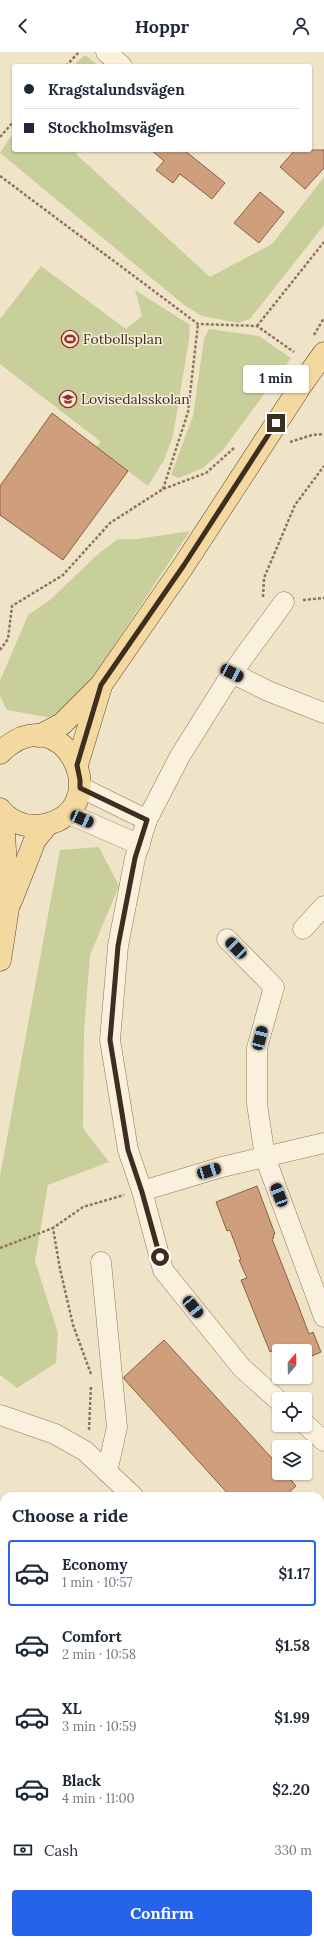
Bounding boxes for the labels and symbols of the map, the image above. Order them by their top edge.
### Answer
sports icon: Fotbollsplan [60,329,80,349]
place label: Fotbollsplan [83,330,163,348]
callout: 1 min [243,365,309,393]
school or university icon: Lovisedalsskolan [58,389,78,409]
place label: Lovisedalsskolan [81,390,190,408]
route end [267,414,285,432]
car [219,662,245,684]
car [69,809,95,829]
car [223,935,249,961]
car [251,1025,269,1051]
car [196,1162,222,1180]
car [269,1182,289,1208]
route start [151,1248,169,1266]
car [181,1294,205,1320]
north arrow [272,1344,312,1384]

